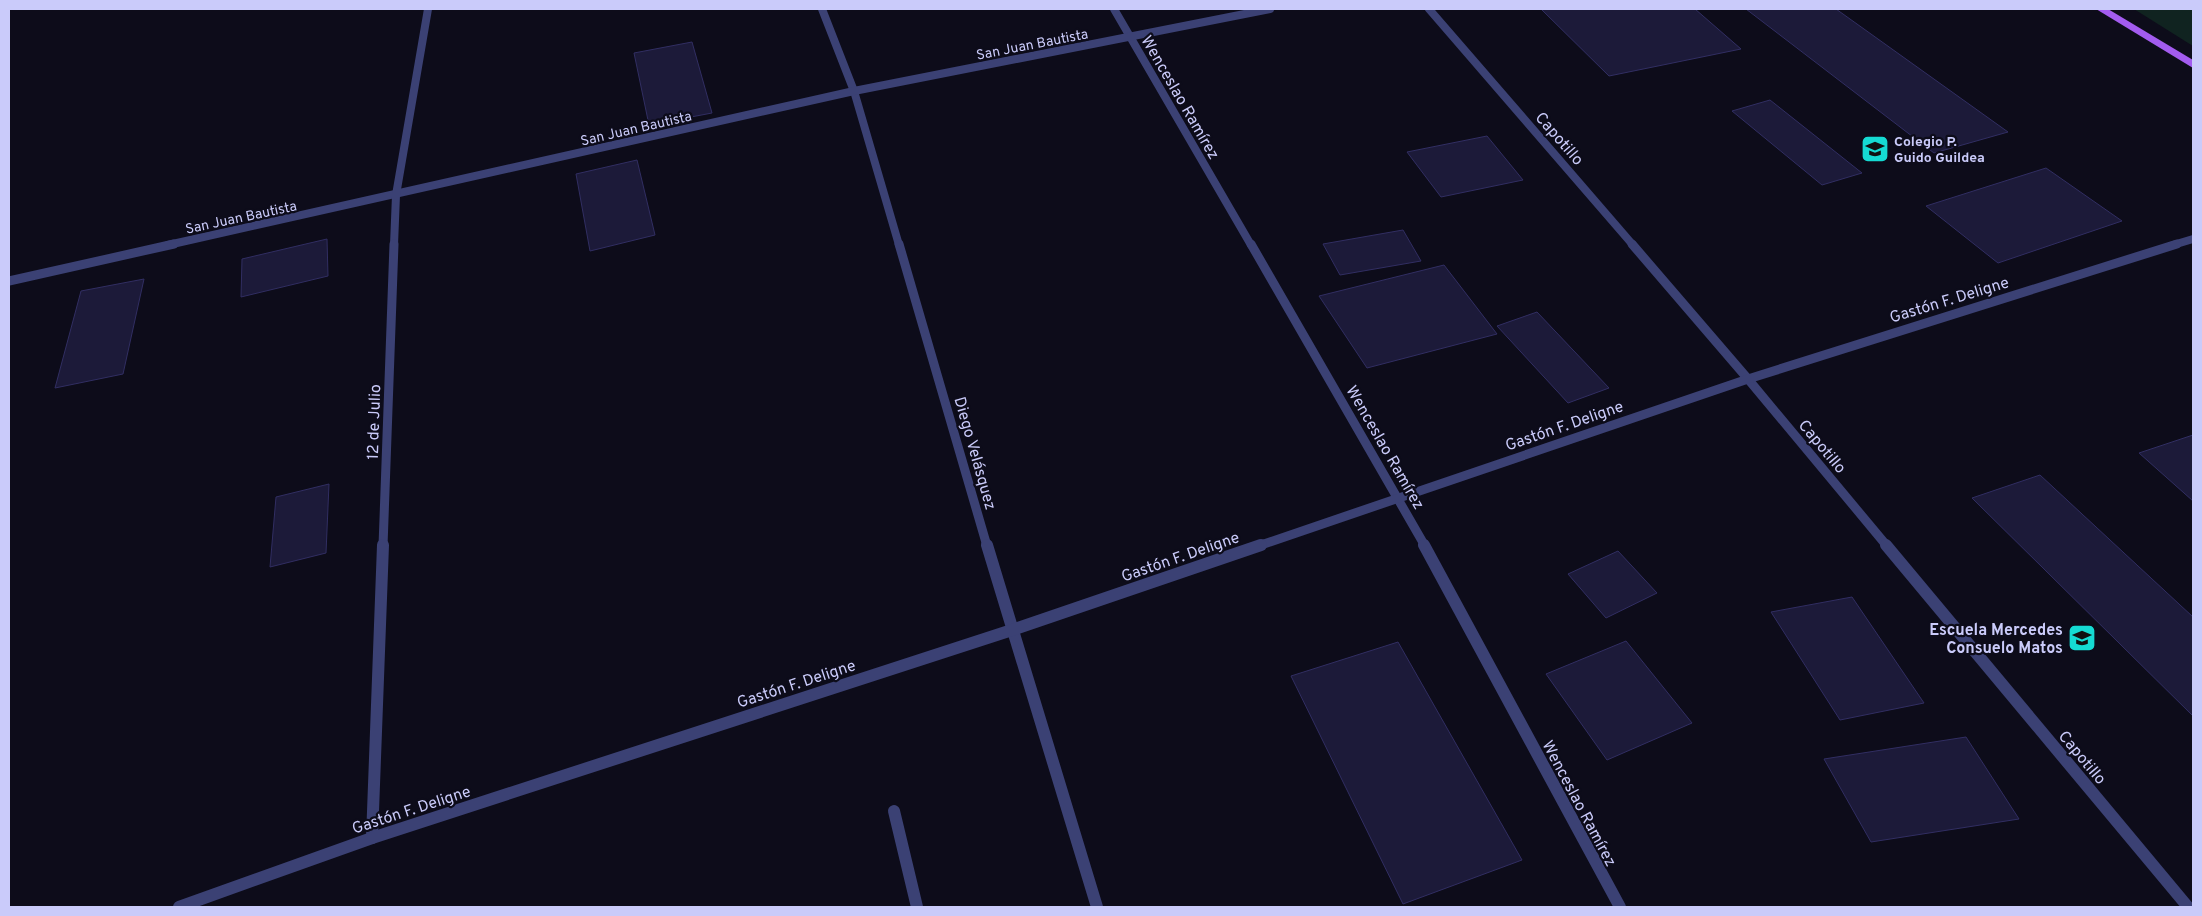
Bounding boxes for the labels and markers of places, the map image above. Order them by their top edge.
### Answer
school or university icon: Colegio P. Guido Guildea [1860,134,1890,164]
place label: Colegio P. Guido Guildea [1894,134,1985,167]
place label: Escuela Mercedes Consuelo Matos [1929,621,2063,659]
school or university icon: Escuela Mercedes Consuelo Matos [2067,623,2097,653]

